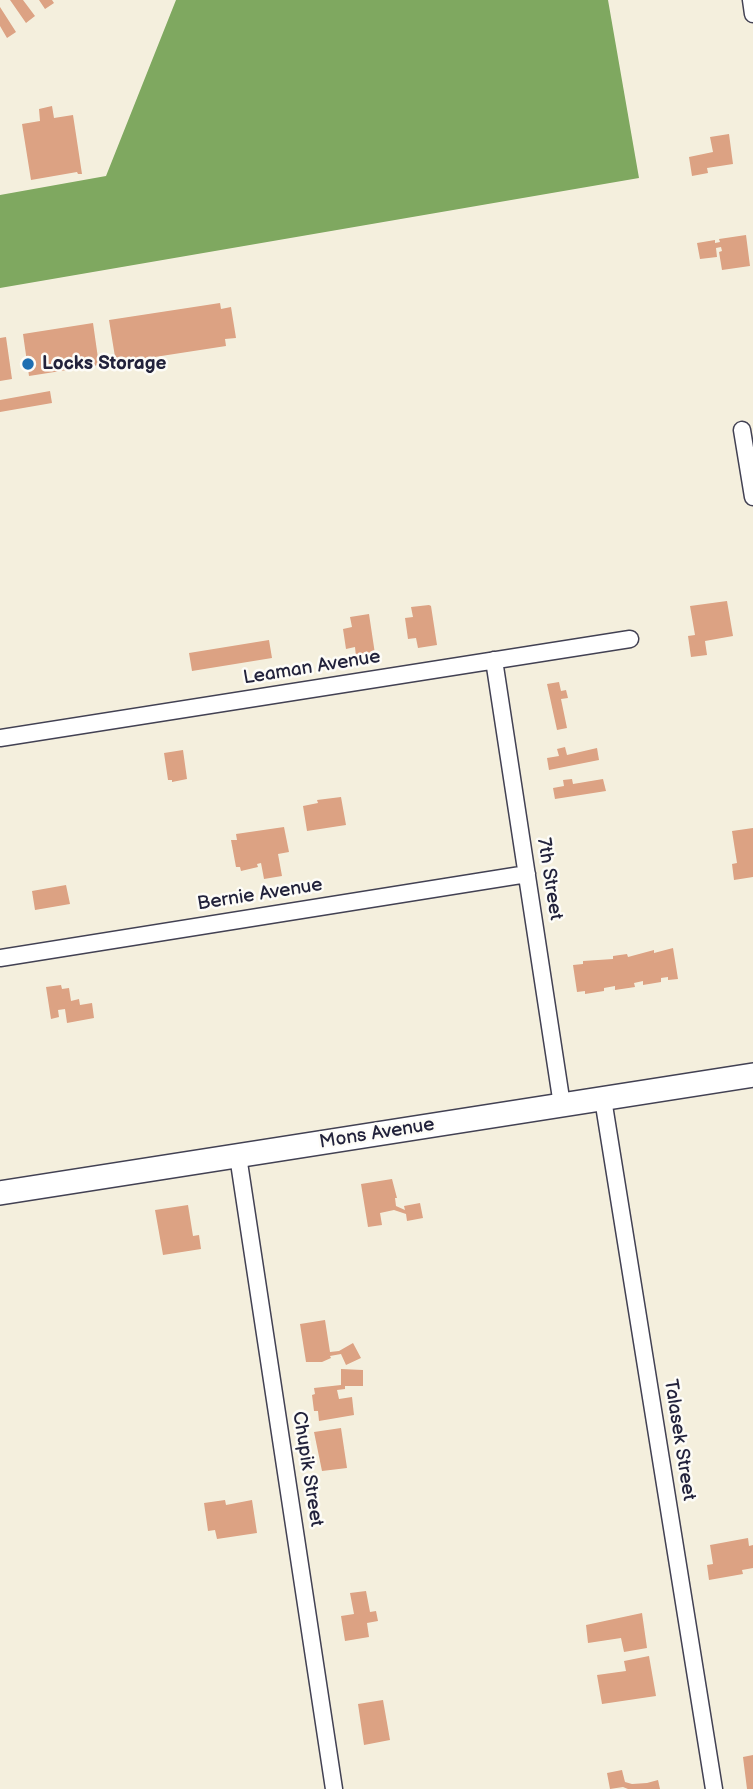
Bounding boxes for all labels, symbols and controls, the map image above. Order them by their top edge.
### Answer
place label: Locks Storage [42,353,166,375]
marker: Locks Storage [20,356,36,372]
street label: Leaman Avenue [242,646,382,690]
street label: 7th Street [531,836,567,922]
street label: Bernie Avenue [196,874,324,916]
street label: Mons Avenue [318,1114,436,1154]
street label: Talasek Street [658,1378,700,1502]
street label: Chupik Street [287,1410,327,1528]

